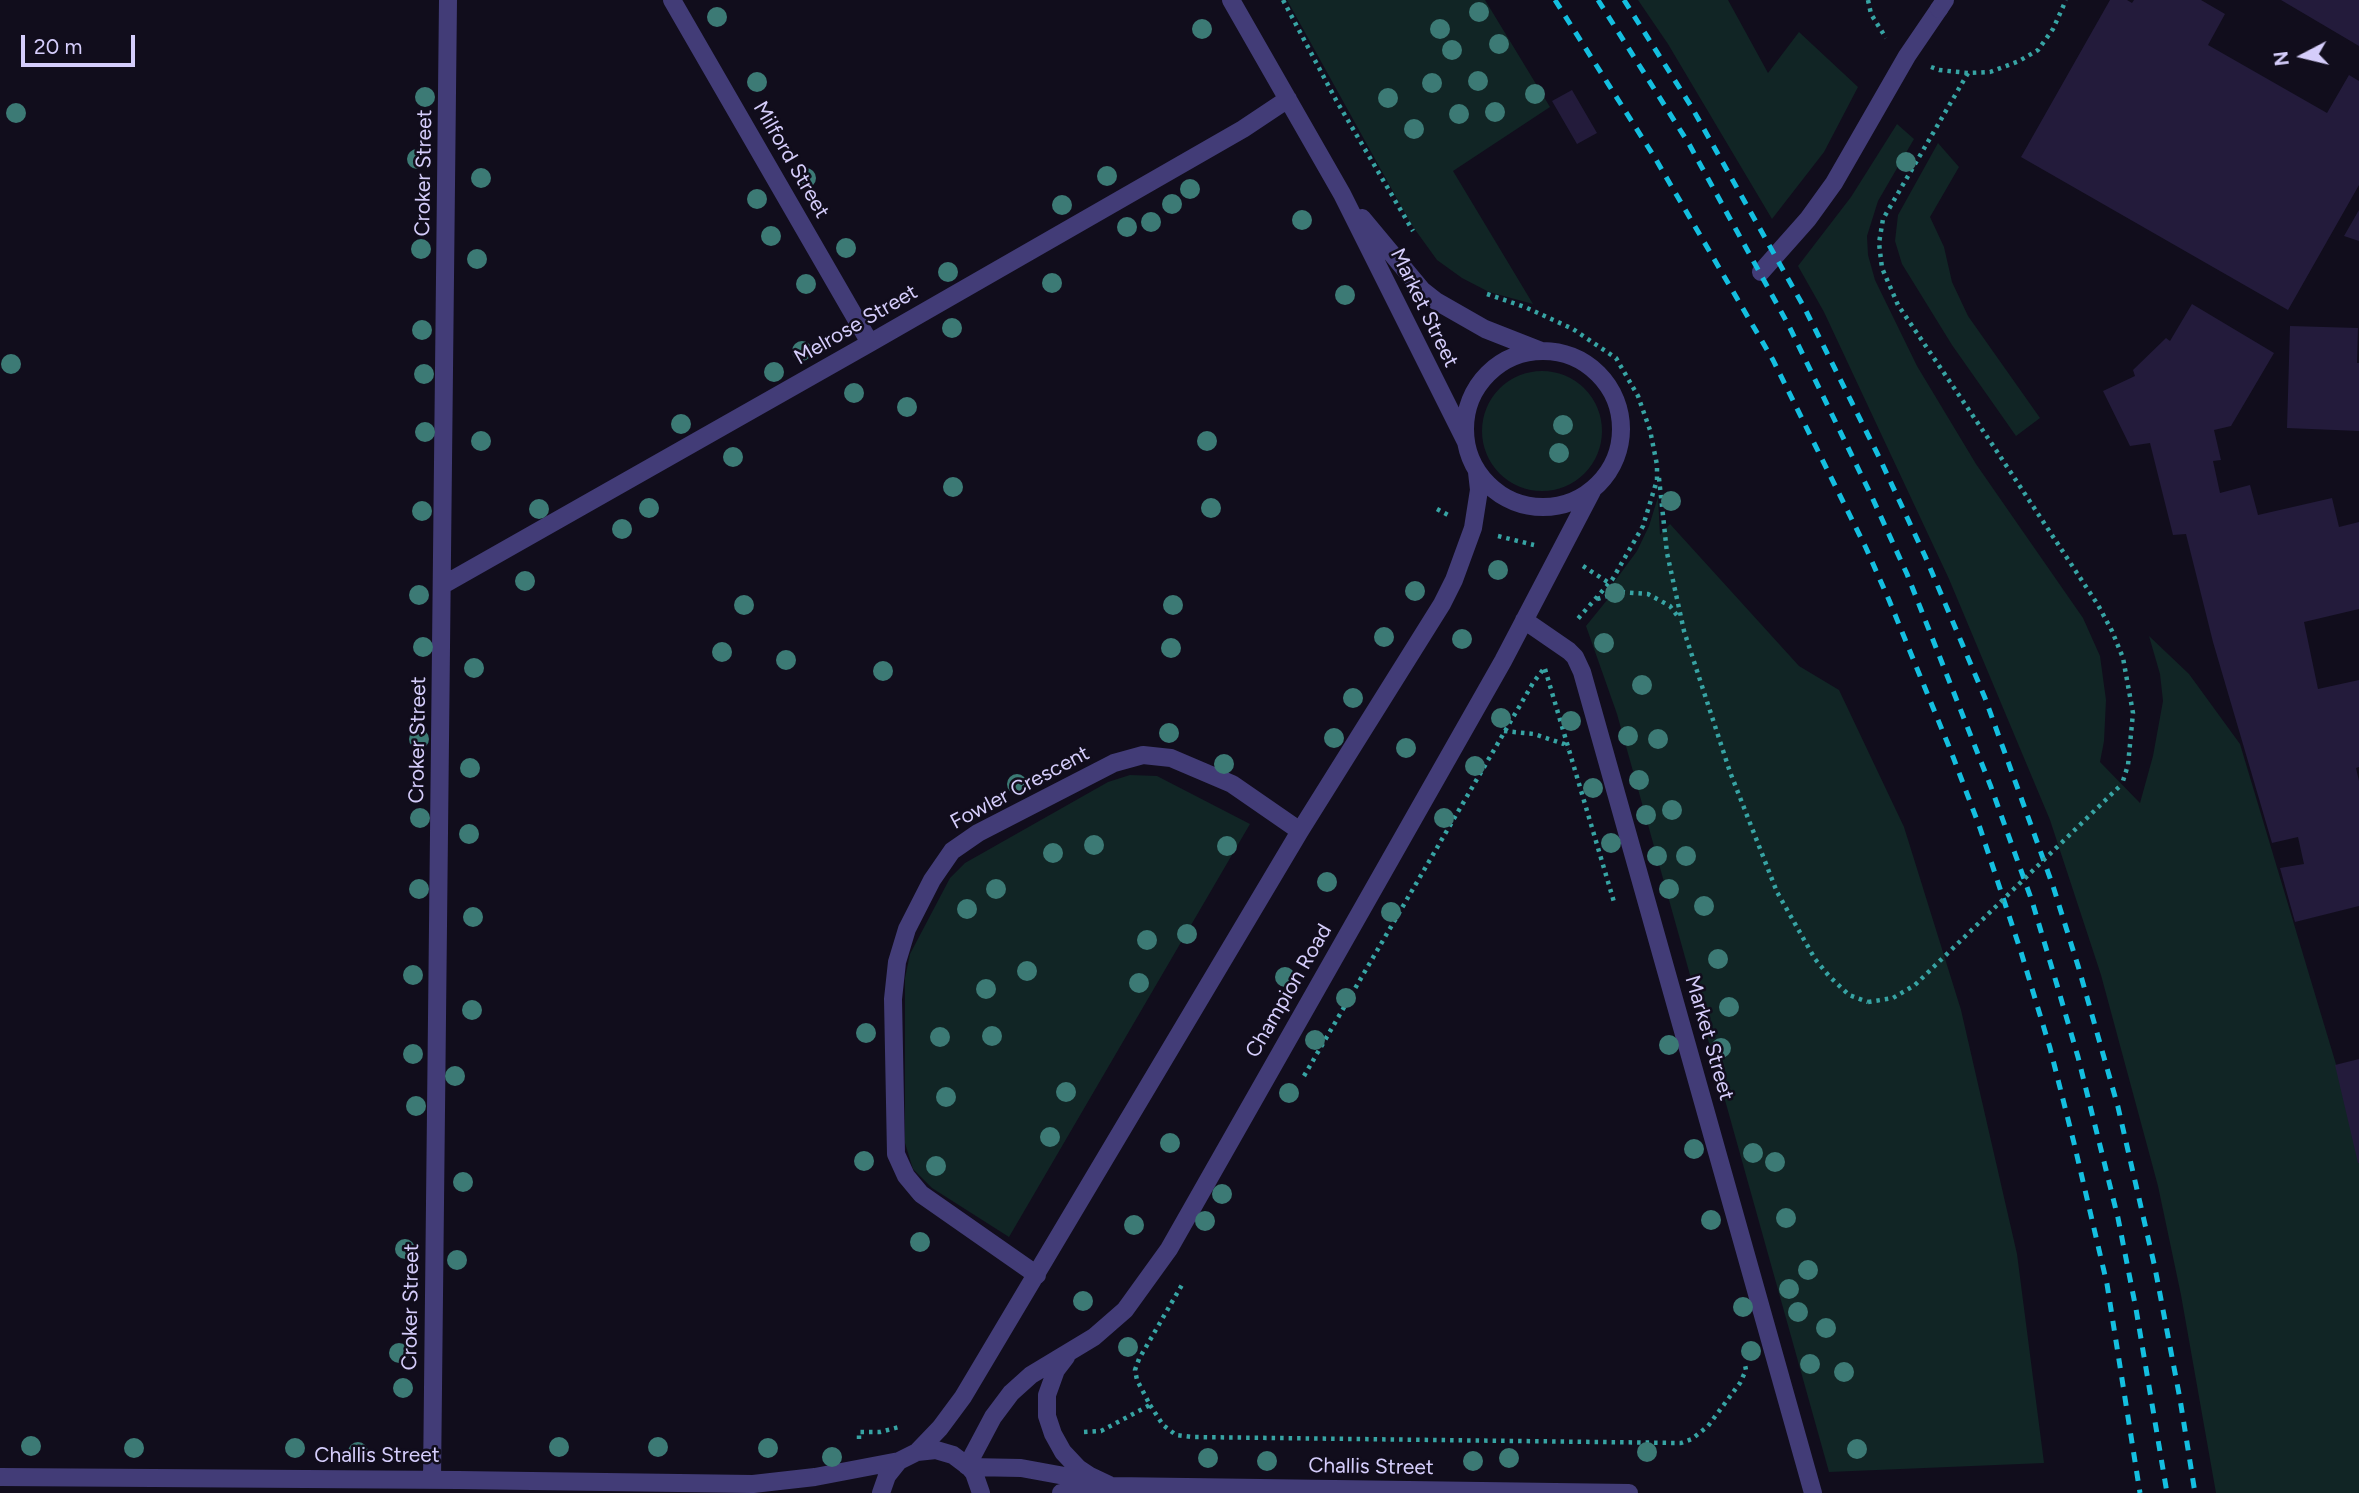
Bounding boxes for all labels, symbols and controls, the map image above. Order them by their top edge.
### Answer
scale bar [24,21,138,65]
north arrow [2268,21,2338,91]
text: 20 m [34,34,82,59]
text: N [2269,50,2294,67]
street label: Milford Street [747,97,835,223]
street label: Croker Street [410,109,438,237]
street label: Market Street [1384,245,1464,371]
street label: Melrose Street [790,279,922,371]
street label: Croker Street [404,676,432,804]
street label: Fowler Crescent [946,741,1094,835]
street label: Champion Road [1241,920,1337,1062]
street label: Market Street [1679,973,1739,1103]
street label: Croker Street [397,1243,425,1371]
street label: Challis Street [314,1443,440,1469]
street label: Challis Street [1308,1453,1434,1481]

